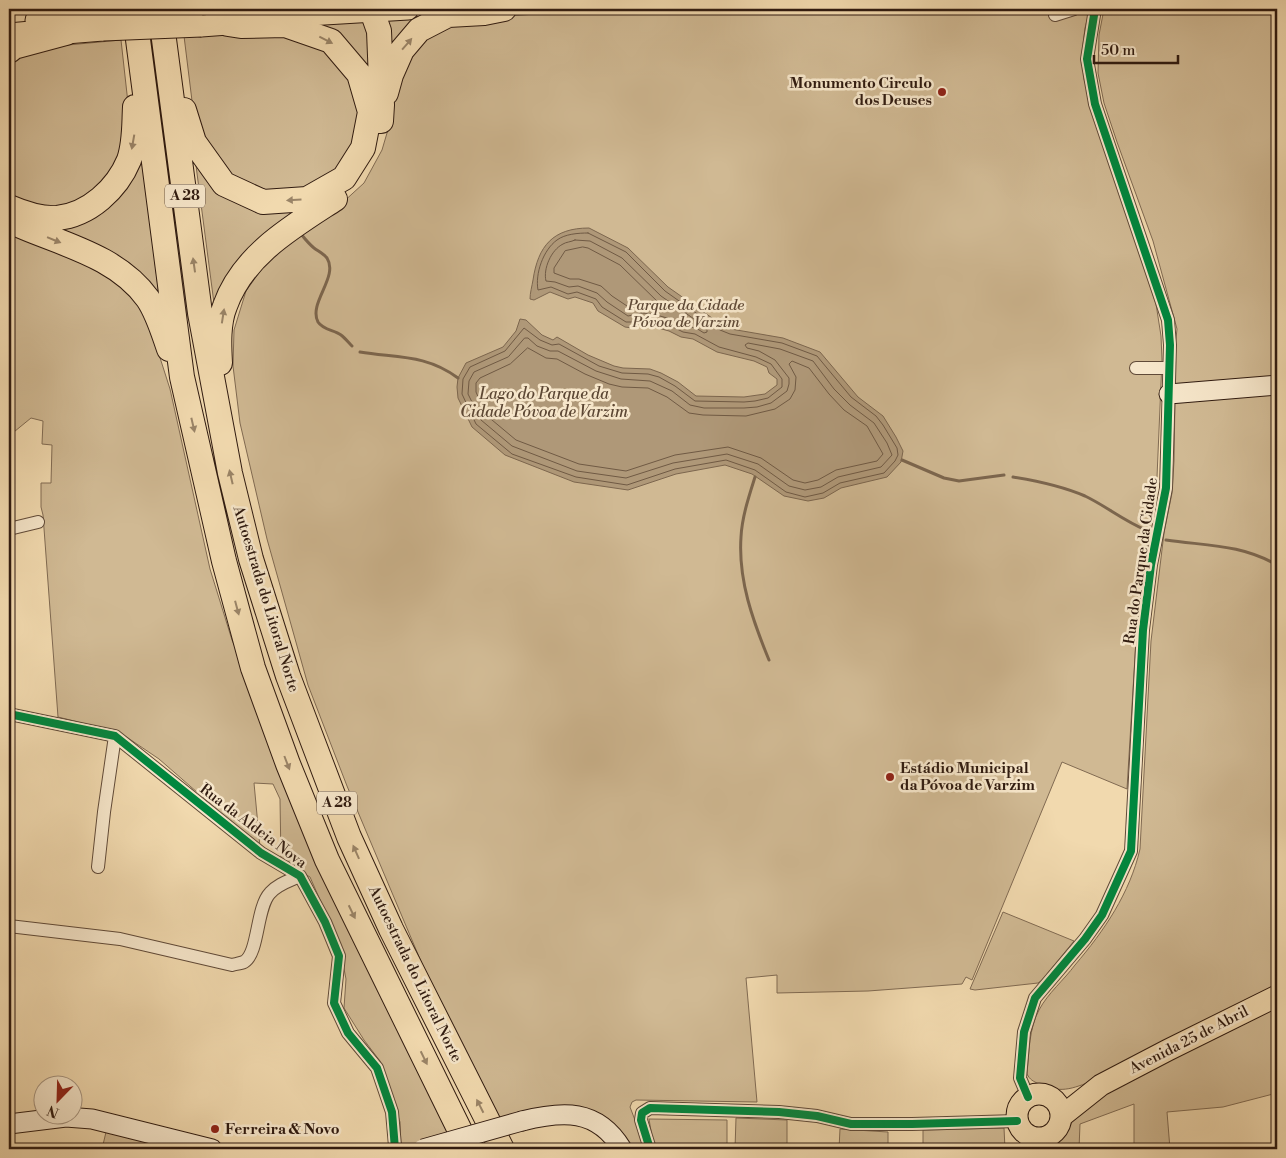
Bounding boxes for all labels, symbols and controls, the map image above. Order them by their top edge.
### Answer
scale bar [1094,32,1177,64]
one-way arrow [319,36,334,44]
one-way arrow [402,38,413,51]
text: 50 m [1101,41,1135,60]
place label: Monumento Circulo dos Deuses [790,74,932,110]
marker: Monumento Circulo dos Deuses [936,86,948,98]
one-way arrow [128,134,136,150]
road number: A 28 [165,185,205,208]
one-way arrow [286,197,302,205]
one-way arrow [47,236,61,244]
one-way arrow [189,256,197,272]
park label: Parque da Cidade Póvoa de Varzim [627,296,744,332]
one-way arrow [219,308,227,324]
water label: Lago do Parque da Cidade Póvoa de Varzim [460,384,629,422]
one-way arrow [189,417,197,432]
one-way arrow [227,470,235,485]
street label: Rua do Parque da Cidade [1120,476,1162,646]
street label: Autoestrada do Litoral Norte [228,503,303,695]
one-way arrow [233,601,241,616]
one-way arrow [283,756,291,771]
place label: Estádio Municipal da Póvoa de Varzim [900,759,1035,795]
marker: Estádio Municipal da Póvoa de Varzim [884,771,896,783]
street label: Rua da Aldeia Nova [196,779,311,873]
road number: A 28 [317,791,357,814]
one-way arrow [352,845,360,859]
street label: Autoestrada do Litoral Norte [364,882,466,1065]
one-way arrow [348,905,356,919]
street label: Avenida 25 de Abril [1125,1001,1252,1079]
one-way arrow [420,1050,428,1065]
north arrow [32,1076,82,1126]
one-way arrow [476,1099,484,1113]
text: N [45,1101,62,1121]
place label: Ferreira & Novo [225,1120,340,1139]
marker: Ferreira & Novo [209,1123,221,1135]

